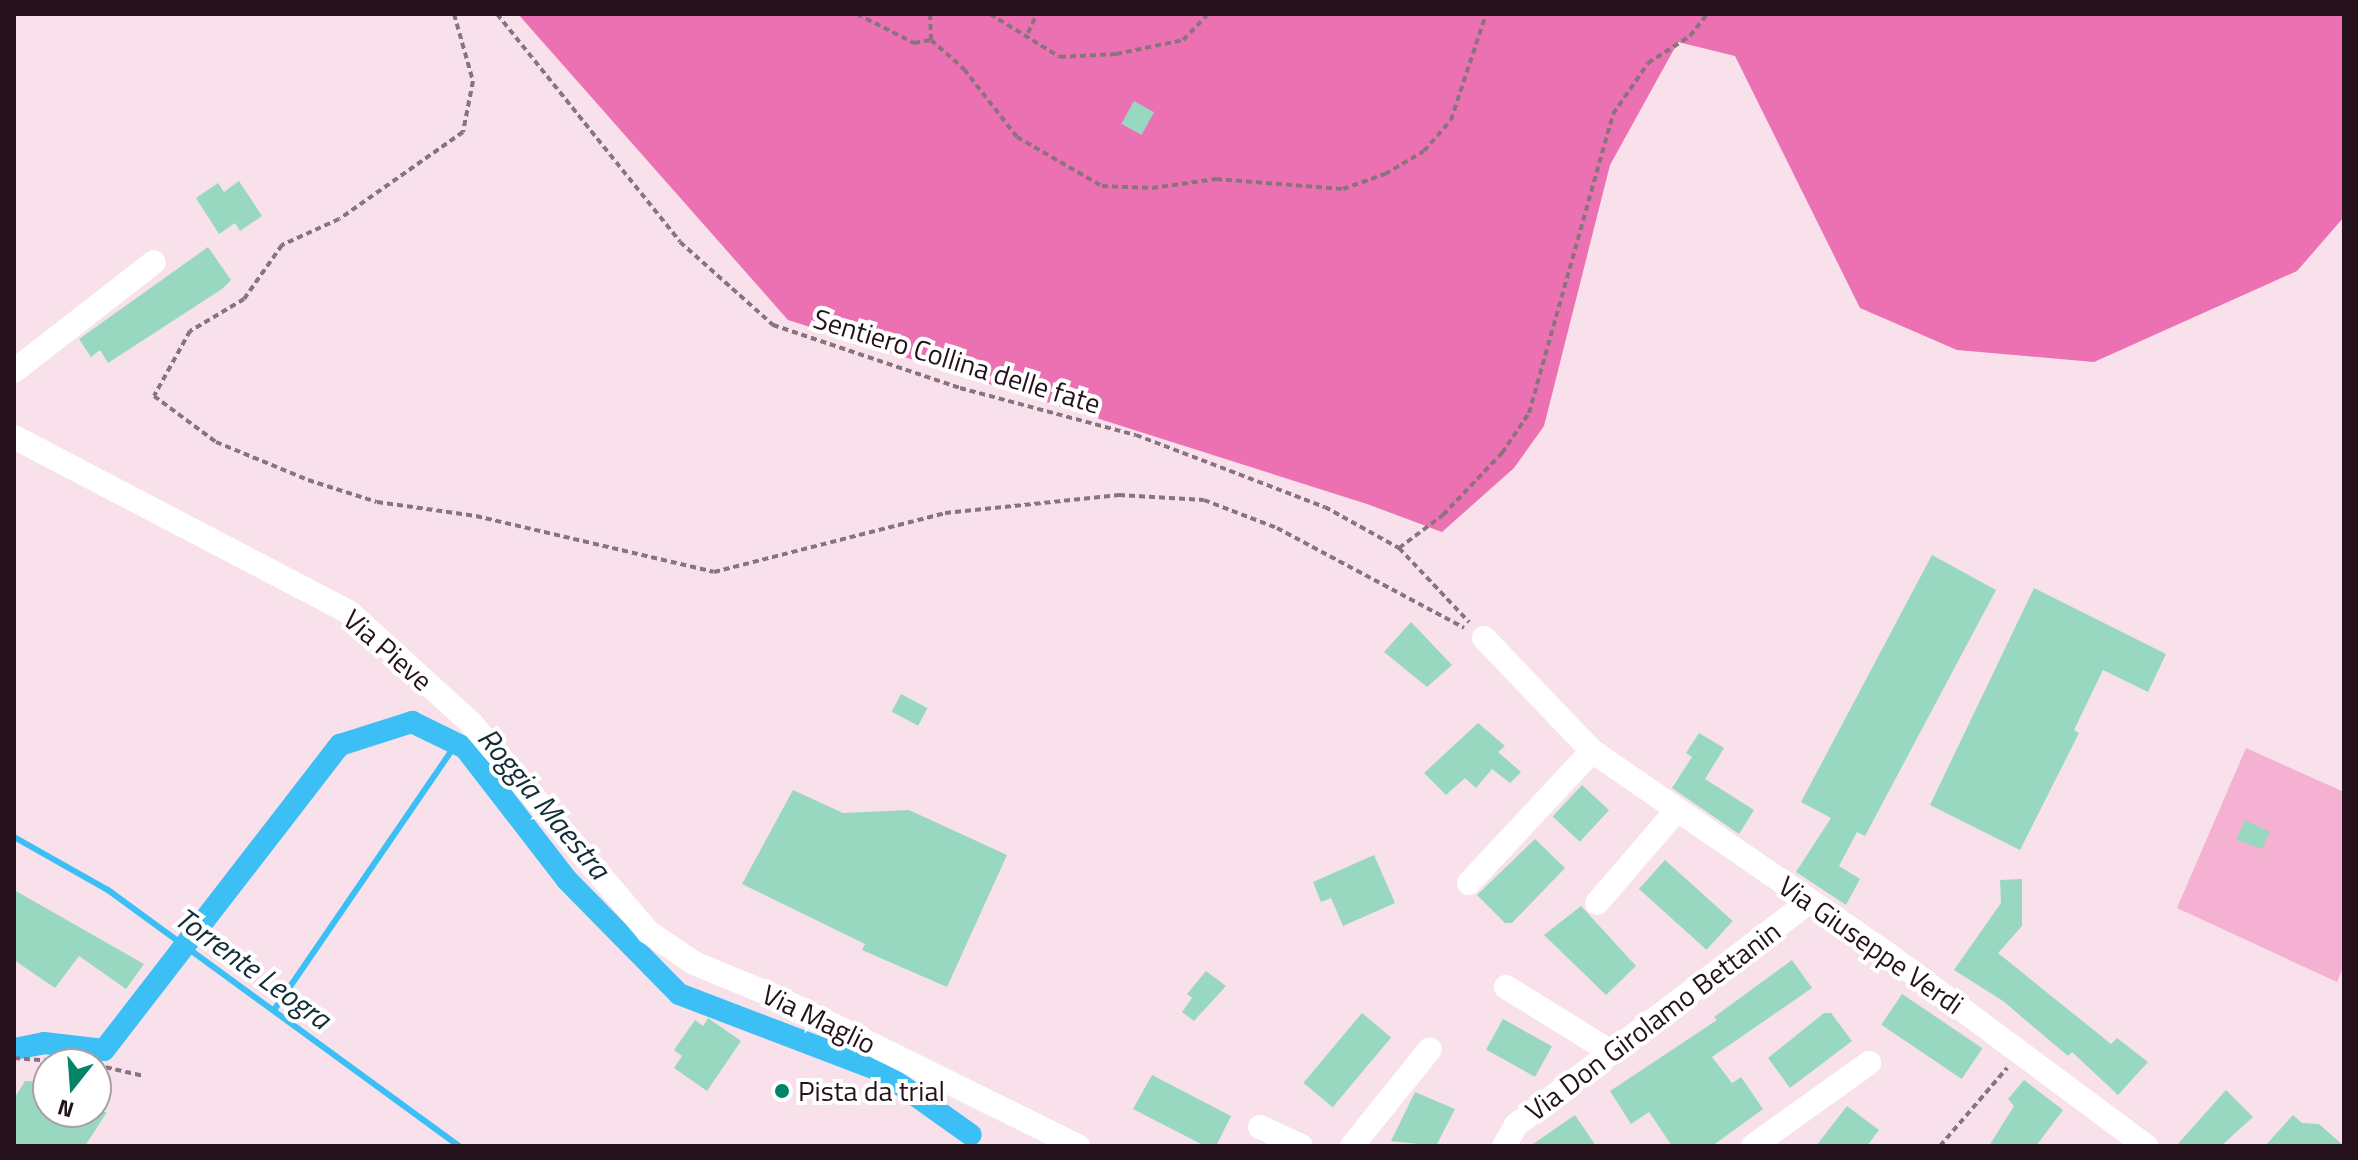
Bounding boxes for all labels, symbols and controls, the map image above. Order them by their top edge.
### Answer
street label: Sentiero Collina delle fate [810,301,1104,421]
street label: Via Pieve [337,602,439,698]
water label: Roggia Maestra [470,720,618,886]
street label: Via Giuseppe Verdi [1772,869,1970,1021]
water label: Torrente Leogra [168,900,338,1036]
street label: Via Don Girolamo Bettanin [1519,914,1787,1128]
street label: Via Maglio [757,977,881,1061]
north arrow [32,1048,112,1128]
place label: Pista da trial [798,1074,945,1108]
marker: Pista da trial [773,1082,791,1100]
text: N [53,1091,78,1128]

